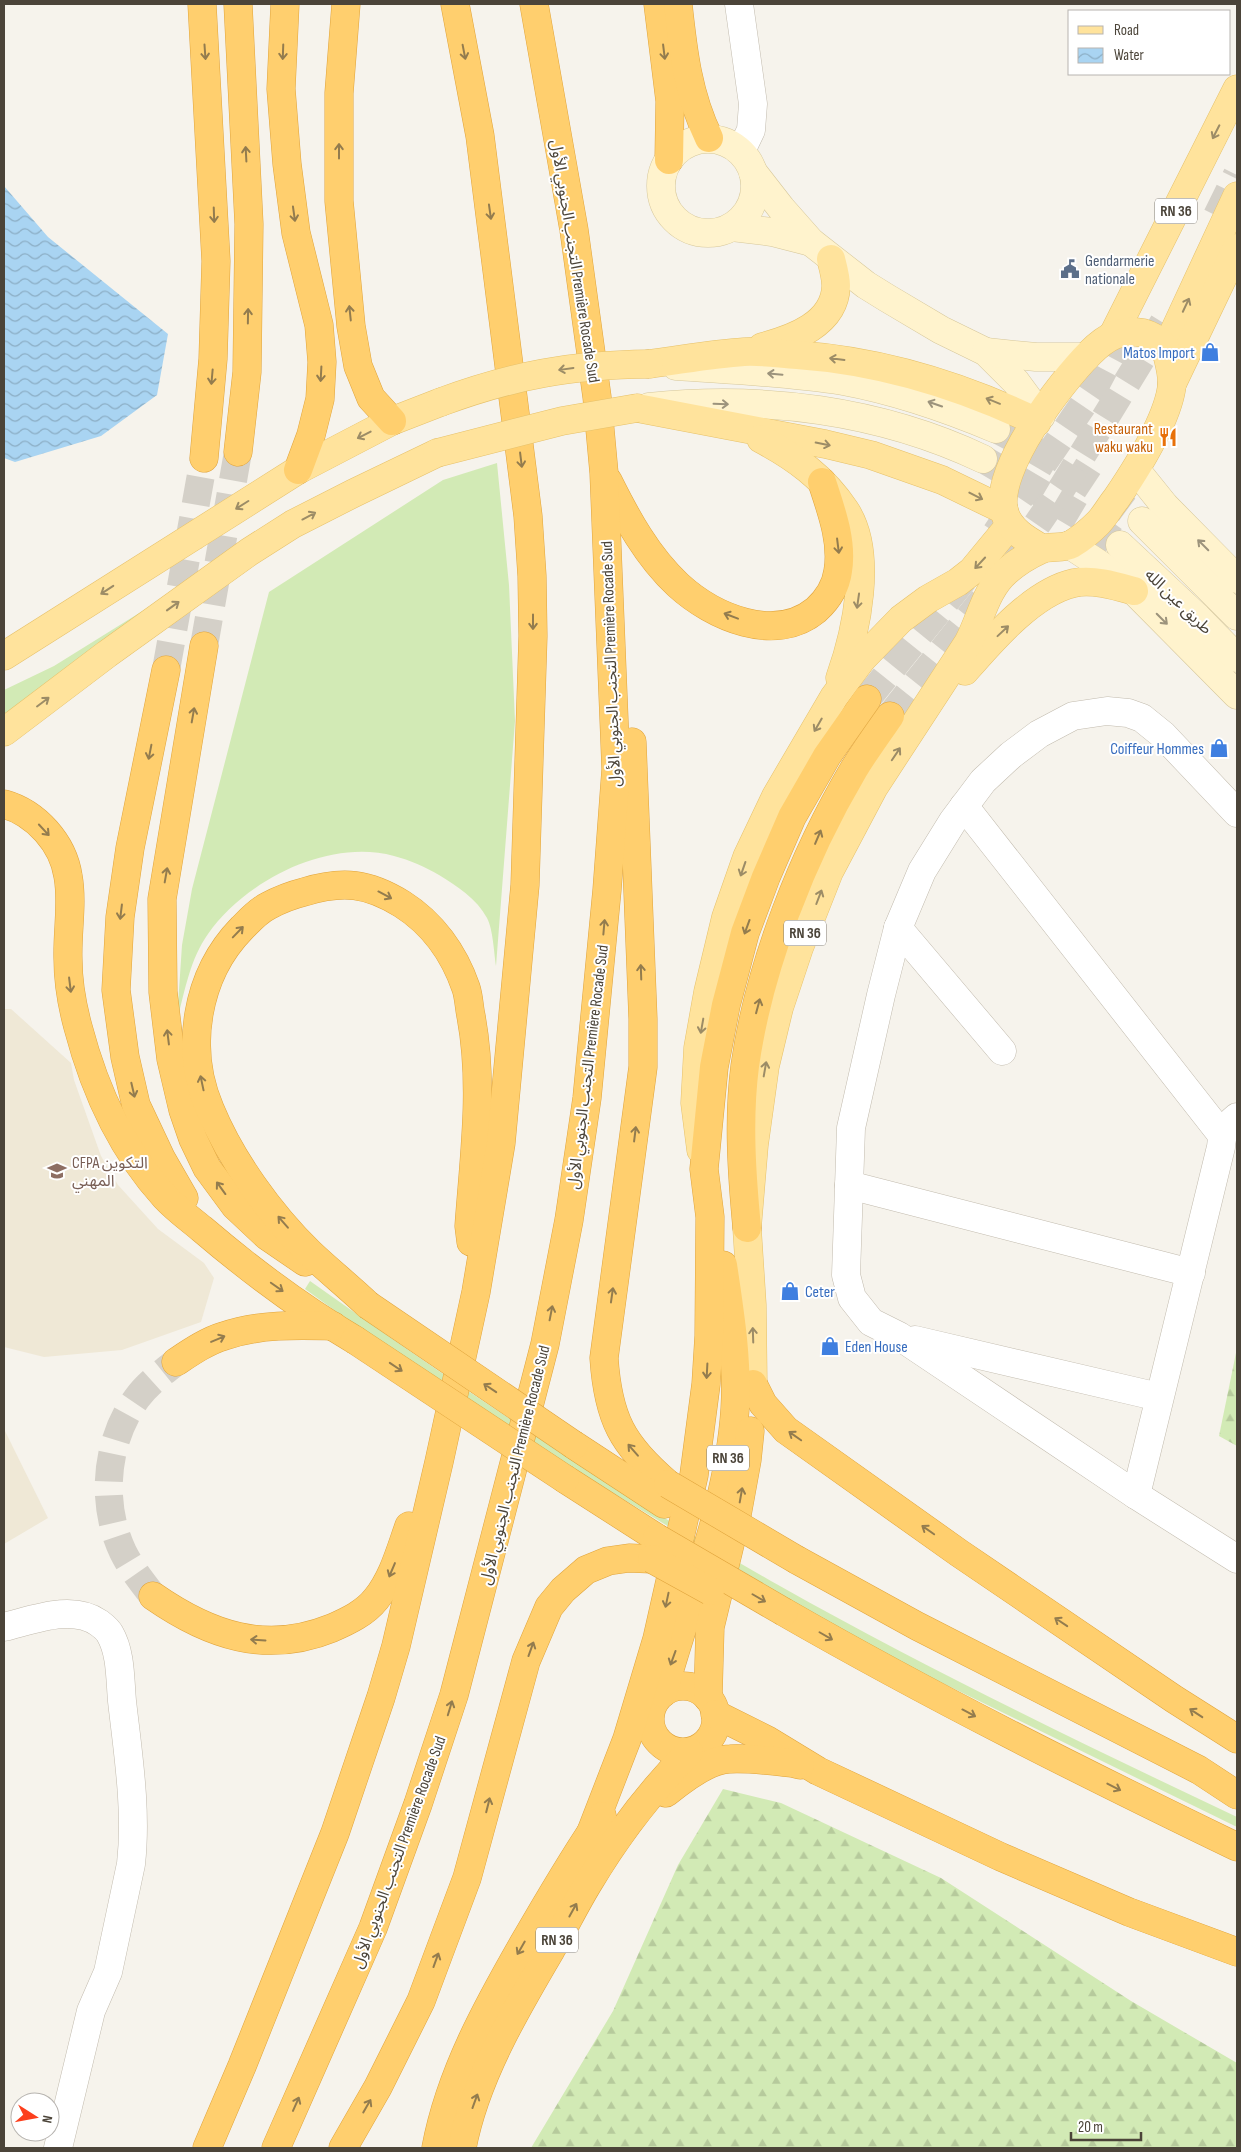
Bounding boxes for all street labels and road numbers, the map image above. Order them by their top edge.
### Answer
street label: التجنب الجنوبي الأول Première Rocade Sud [544,138,603,384]
road number: RN 36 [1155,198,1197,224]
street label: التجنب الجنوبي الأول Première Rocade Sud [598,541,627,787]
street label: طريق عين الله [1141,565,1216,639]
road number: RN 36 [784,920,826,946]
street label: التجنب الجنوبي الأول Première Rocade Sud [564,944,615,1191]
street label: التجنب الجنوبي الأول Première Rocade Sud [476,1344,556,1587]
road number: RN 36 [707,1446,749,1470]
street label: التجنب الجنوبي الأول Première Rocade Sud [348,1734,452,1972]
road number: RN 36 [536,1928,578,1952]

